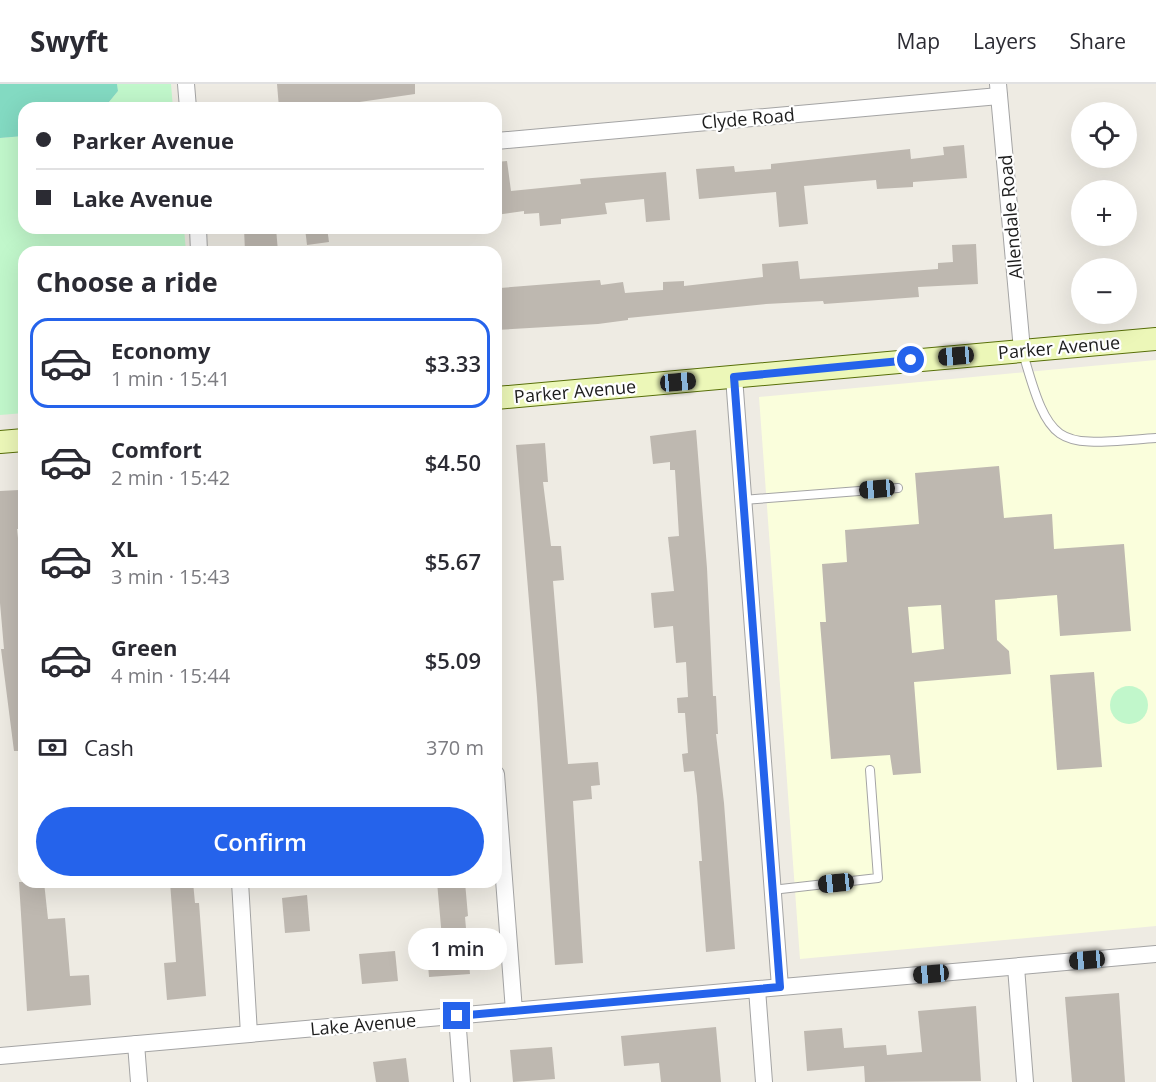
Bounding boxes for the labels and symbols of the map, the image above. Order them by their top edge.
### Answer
street label: Clyde Road [700,102,796,134]
street label: Allendale Road [993,154,1027,280]
street label: Parker Avenue [997,330,1121,364]
car [937,345,975,367]
route start [897,346,924,373]
car [659,371,697,393]
street label: Parker Avenue [513,374,637,408]
car [858,478,896,500]
car [817,872,855,894]
callout: 1 min [408,929,506,971]
car [1068,949,1106,971]
car [912,963,950,985]
route end [443,1002,470,1029]
street label: Lake Avenue [309,1007,417,1041]

